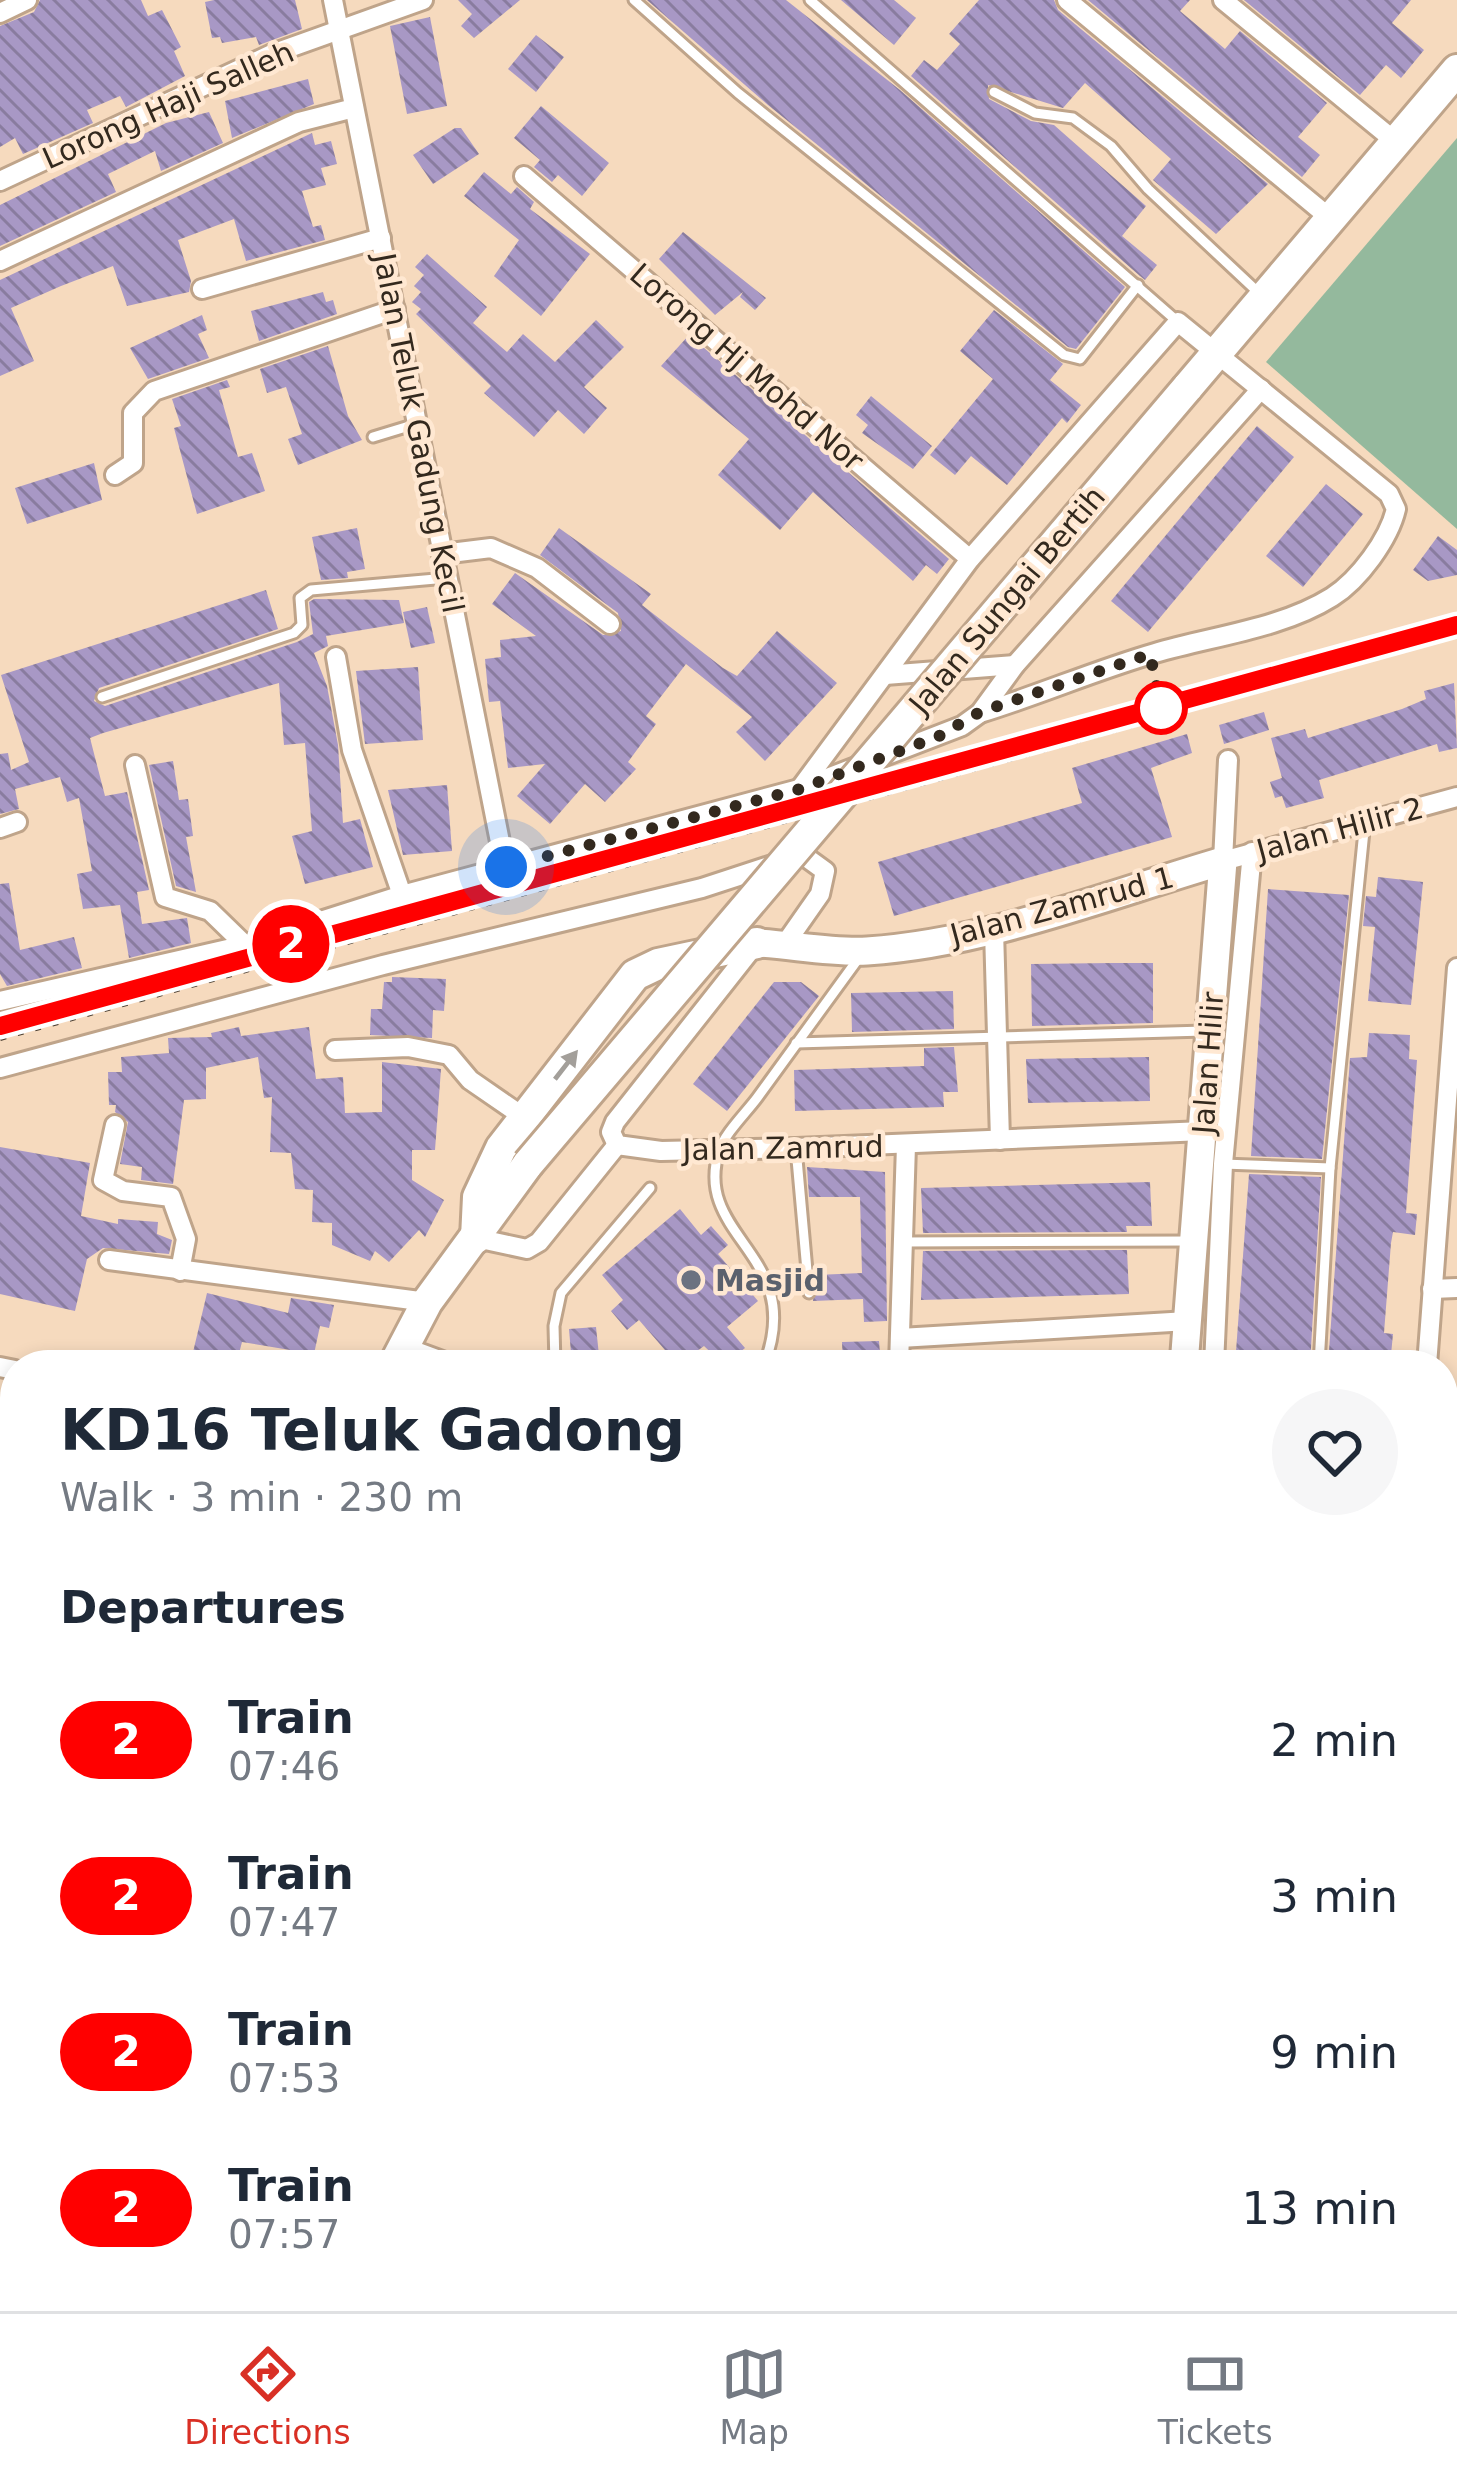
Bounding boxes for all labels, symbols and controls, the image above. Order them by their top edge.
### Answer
street label: Lorong Haji Salleh [37,34,299,176]
street label: Jalan Teluk Gadung Kecil [367,248,471,616]
street label: Lorong Hj Mohd Nor [623,256,871,478]
street label: Jalan Sungai Bertih [901,479,1112,722]
unlabelled marker [1136,683,1186,733]
street label: Jalan Hilir 2 [1251,790,1427,869]
your location [476,837,536,897]
street label: Jalan Zamrud 1 [945,859,1177,953]
line badge: 2 [252,905,330,983]
text: 2 [276,919,306,968]
street label: Jalan Hilir [1185,990,1230,1137]
one-way arrow [553,1049,578,1081]
street label: Jalan Zamrud [680,1129,884,1167]
place label: Masjid [715,1263,825,1298]
marker: Masjid [678,1267,704,1293]
button: heart [1272,1389,1398,1515]
text: KD16 Teluk Gadong [60,1397,685,1463]
text: Walk · 3 min · 230 m [60,1475,463,1520]
text: Departures [60,1581,346,1634]
text: Train [228,1691,354,1744]
text: 2 min [1270,1714,1398,1767]
text: 2 [111,1715,141,1764]
text: 07:46 [228,1744,340,1789]
text: Train [228,1847,354,1900]
text: 3 min [1270,1870,1398,1923]
text: 2 [111,1871,141,1920]
text: 07:47 [228,1900,340,1945]
text: Train [228,2003,354,2056]
text: 9 min [1270,2026,1398,2079]
text: 2 [111,2027,141,2076]
text: 07:53 [228,2056,340,2101]
text: Train [228,2159,354,2212]
text: 13 min [1242,2182,1398,2235]
text: 2 [111,2183,141,2232]
text: 07:57 [228,2212,340,2257]
tab: Directions [184,2341,351,2452]
tab: Map [719,2341,789,2452]
tab: Tickets [1158,2341,1273,2452]

